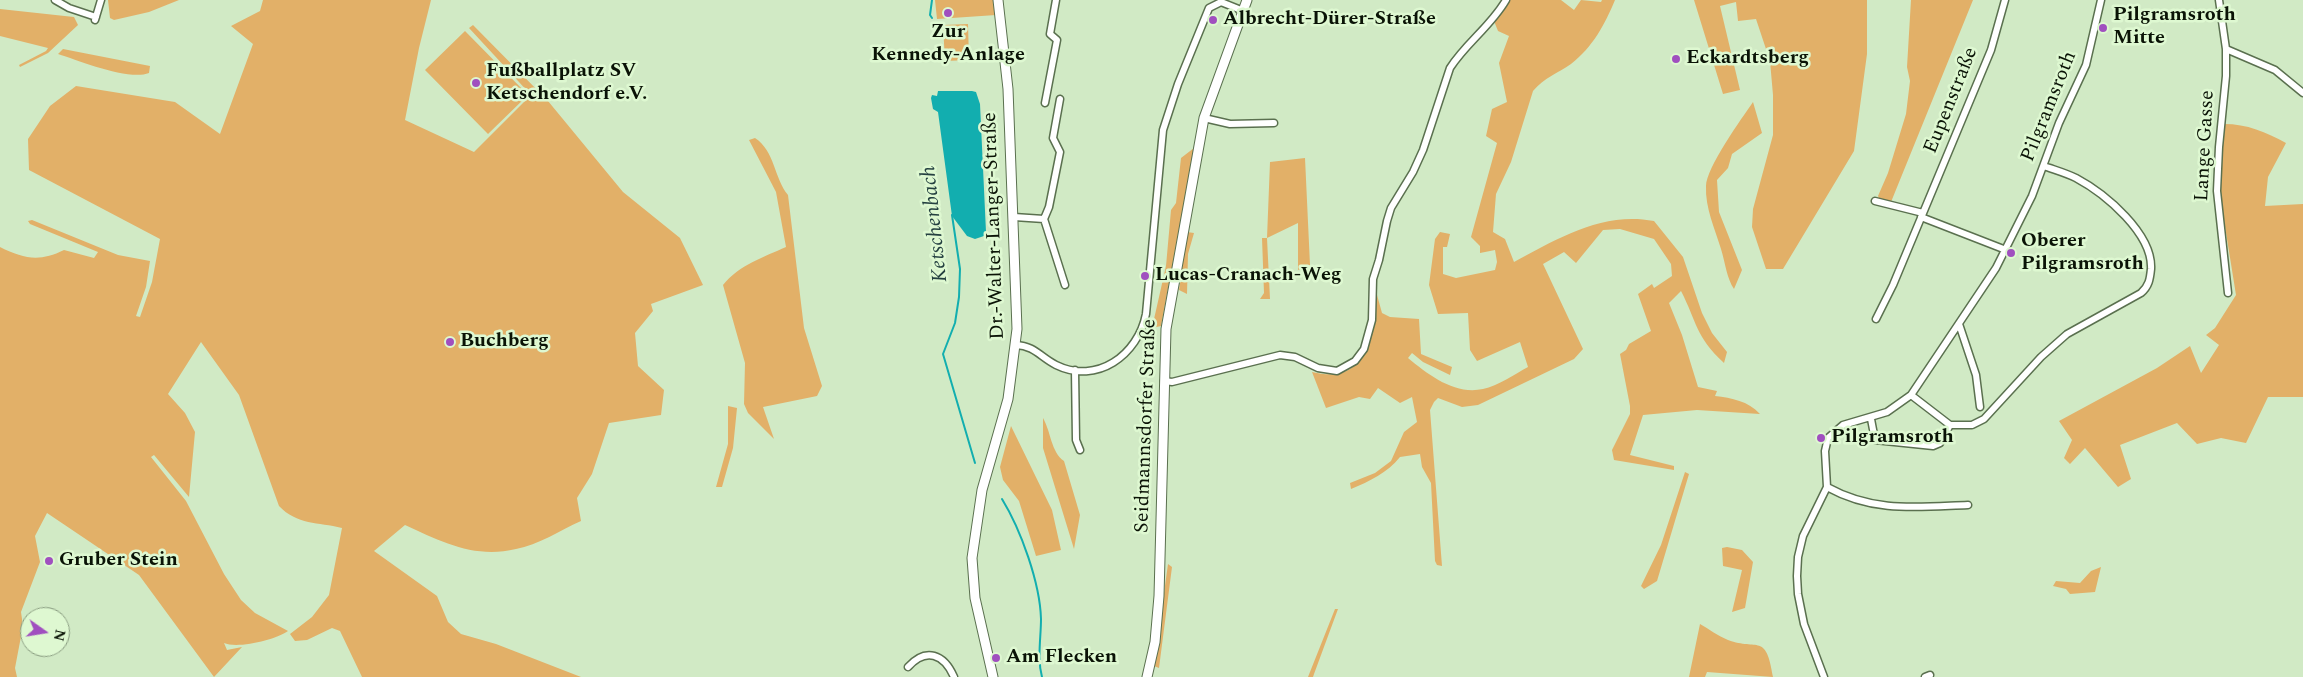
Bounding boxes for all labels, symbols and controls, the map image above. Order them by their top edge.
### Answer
place label: Pilgramsroth Mitte [2113,4,2236,51]
marker: Zur Kennedy-Anlage [942,7,954,19]
place label: Albrecht-Dürer-Straße [1223,8,1436,32]
marker: Albrecht-Dürer-Straße [1207,14,1219,26]
place label: Zur Kennedy-Anlage [871,21,1025,68]
marker: Pilgramsroth Mitte [2097,22,2109,34]
street label: Eupenstraße [1920,44,1984,158]
place label: Eckardtsberg [1686,47,1809,71]
street label: Pilgramsroth [2017,48,2083,166]
marker: Eckardtsberg [1670,53,1682,65]
place label: Fußballplatz SV Ketschendorf e.V. [486,60,647,107]
marker: Fußballplatz SV Ketschendorf e.V. [470,77,482,89]
street label: Lange Gasse [2191,90,2221,202]
street label: Dr.-Walter-Langer-Straße [979,112,1011,340]
water label: Ketschenbach [917,165,955,283]
place label: Oberer Pilgramsroth [2021,230,2144,277]
marker: Oberer Pilgramsroth [2005,247,2017,259]
place label: Lucas-Cranach-Weg [1155,264,1342,288]
marker: Lucas-Cranach-Weg [1139,270,1151,282]
street label: Seidmannsdorfer Straße [1131,319,1163,533]
place label: Buchberg [460,330,549,354]
marker: Buchberg [444,336,456,348]
place label: Pilgramsroth [1831,426,1954,450]
marker: Pilgramsroth [1815,432,1827,444]
place label: Gruber Stein [59,549,178,573]
marker: Gruber Stein [43,555,55,567]
north arrow [20,607,70,657]
text: N [48,627,71,643]
place label: Am Flecken [1006,646,1117,670]
marker: Am Flecken [990,652,1002,664]

